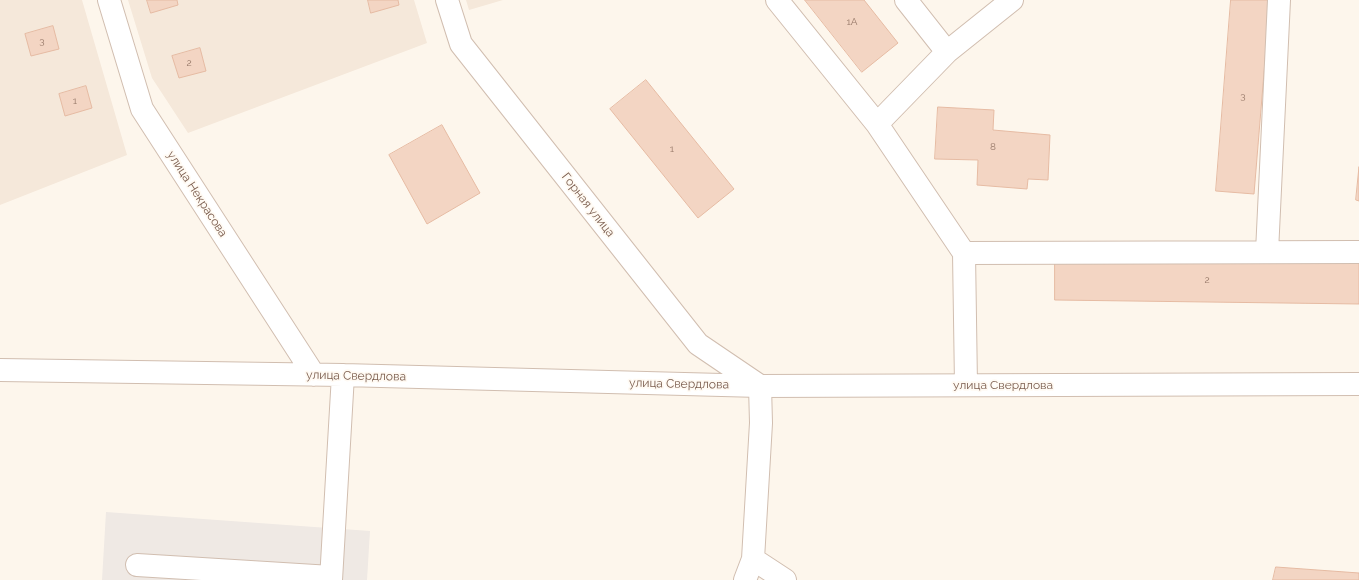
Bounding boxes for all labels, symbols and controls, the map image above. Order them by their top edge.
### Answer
house number: 1А [846,16,858,28]
house number: 3 [39,35,45,47]
house number: 2 [186,57,192,69]
house number: 3 [1240,90,1246,102]
house number: 1 [73,95,77,107]
house number: 8 [990,141,996,153]
house number: 1 [670,143,674,155]
street label: улица Некрасова [164,148,230,240]
street label: Горная улица [558,170,618,240]
house number: 2 [1204,274,1210,286]
street label: улица Свердлова [306,368,406,384]
street label: улица Свердлова [629,376,729,392]
street label: улица Свердлова [953,378,1053,392]

